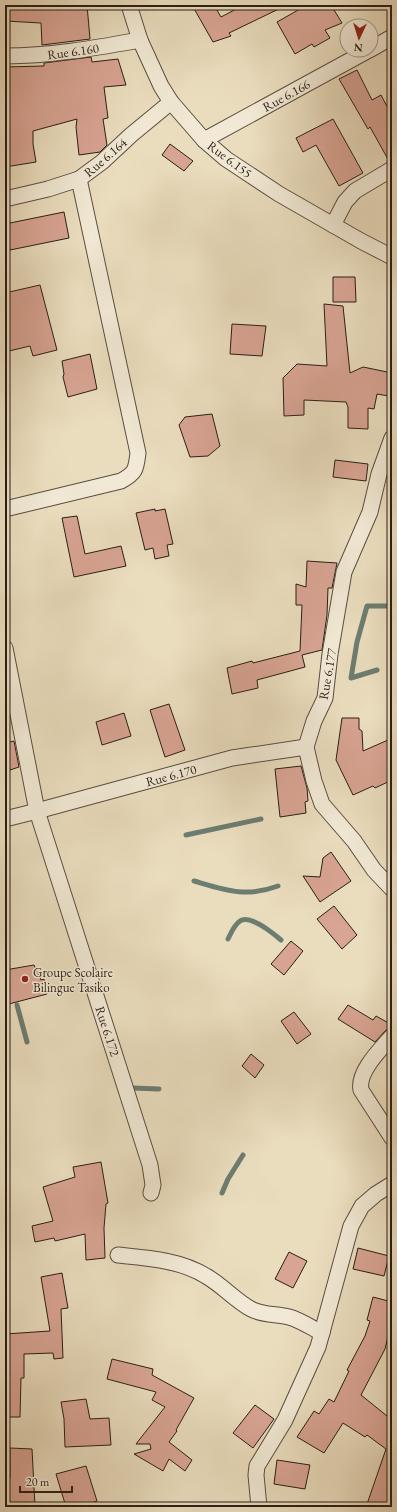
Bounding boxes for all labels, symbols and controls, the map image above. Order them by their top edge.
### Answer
north arrow [339,18,379,58]
street label: Rue 6.160 [46,39,100,64]
text: N [353,41,363,55]
street label: Rue 6.166 [259,75,313,115]
street label: Rue 6.164 [80,133,131,181]
street label: Rue 6.155 [204,137,255,182]
street label: Rue 6.177 [315,646,340,701]
street label: Rue 6.170 [144,761,198,790]
place label: Groupe Scolaire Bilingue Tasiko [33,964,113,996]
marker: Groupe Scolaire Bilingue Tasiko [20,974,30,984]
street label: Rue 6.172 [91,1004,124,1059]
scale bar [20,1468,72,1494]
text: 20 m [26,1474,50,1490]

